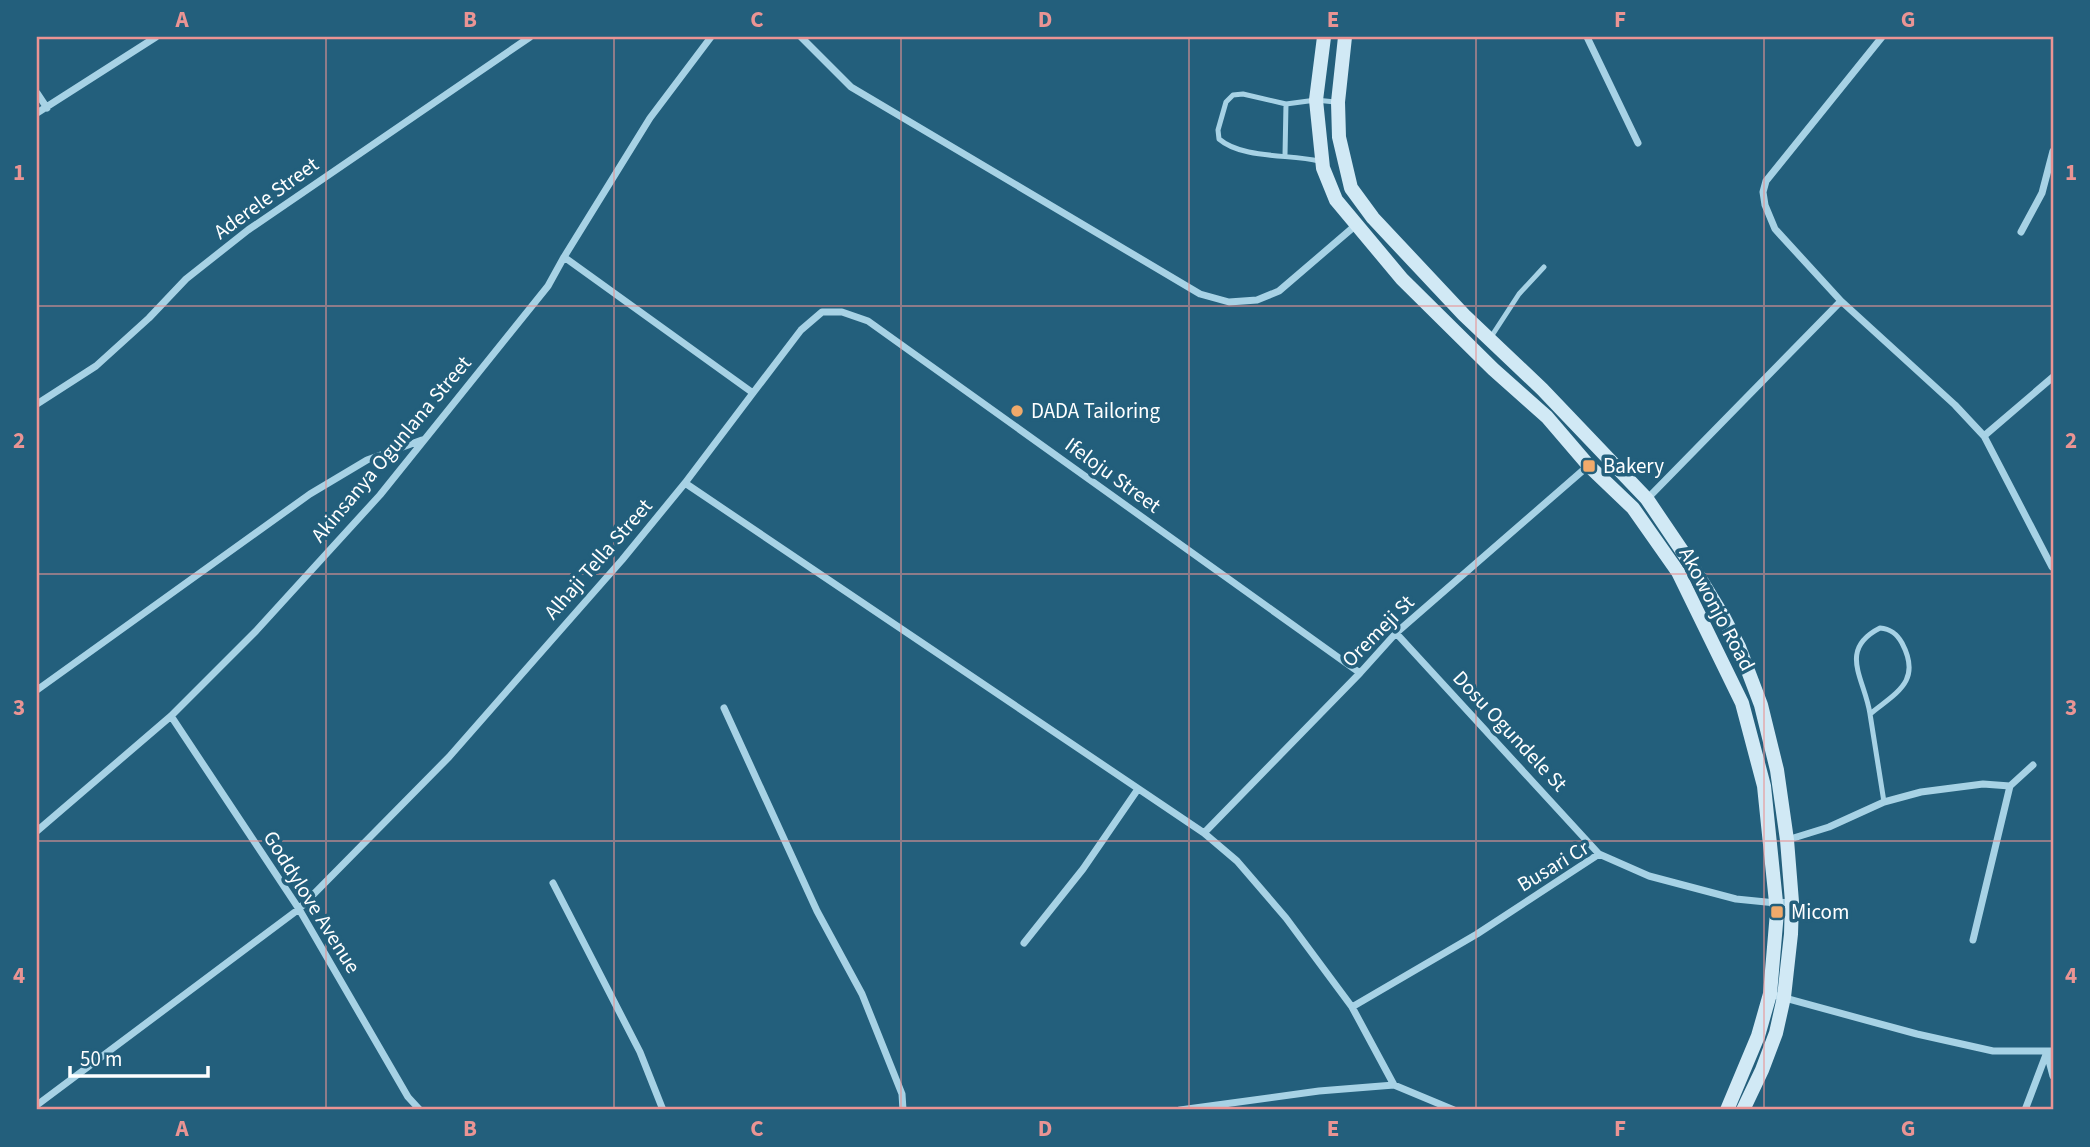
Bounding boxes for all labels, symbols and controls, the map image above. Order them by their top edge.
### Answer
text: A [174,3,189,36]
text: B [463,3,477,36]
text: C [750,3,764,36]
text: D [1038,3,1052,36]
text: E [1327,3,1339,36]
text: F [1614,3,1626,36]
text: G [1901,3,1915,36]
street label: Aderele Street [207,150,325,246]
text: 1 [13,156,25,189]
text: 1 [2065,156,2077,189]
street label: Akinsanya Ogunlana Street [304,349,478,549]
place label: DADA Tailoring [1031,396,1161,426]
marker: DADA Tailoring [1009,403,1025,419]
text: 2 [13,424,25,457]
text: 2 [2065,424,2077,457]
street label: Ifeloju Street [1059,430,1167,520]
place label: Bakery [1603,451,1664,481]
marker: Bakery [1581,458,1597,474]
street label: Alhaji Tella Street [537,492,659,626]
street label: Akowonjo Road [1672,542,1762,676]
street label: Oremeji St [1335,588,1421,674]
street label: Dosu Ogundele St [1446,664,1574,798]
text: 3 [13,691,25,724]
text: 3 [2065,691,2077,724]
street label: Goddylove Avenue [256,825,368,979]
street label: Busari Cr [1511,832,1595,899]
place label: Micom [1791,897,1849,927]
marker: Micom [1769,904,1785,920]
text: 4 [13,959,25,992]
text: 4 [2065,959,2077,992]
scale bar [70,1035,208,1079]
text: 50 m [80,1044,122,1074]
text: A [174,1112,189,1145]
text: B [463,1112,477,1145]
text: C [750,1112,764,1145]
text: D [1038,1112,1052,1145]
text: E [1327,1112,1339,1145]
text: F [1614,1112,1626,1145]
text: G [1901,1112,1915,1145]

